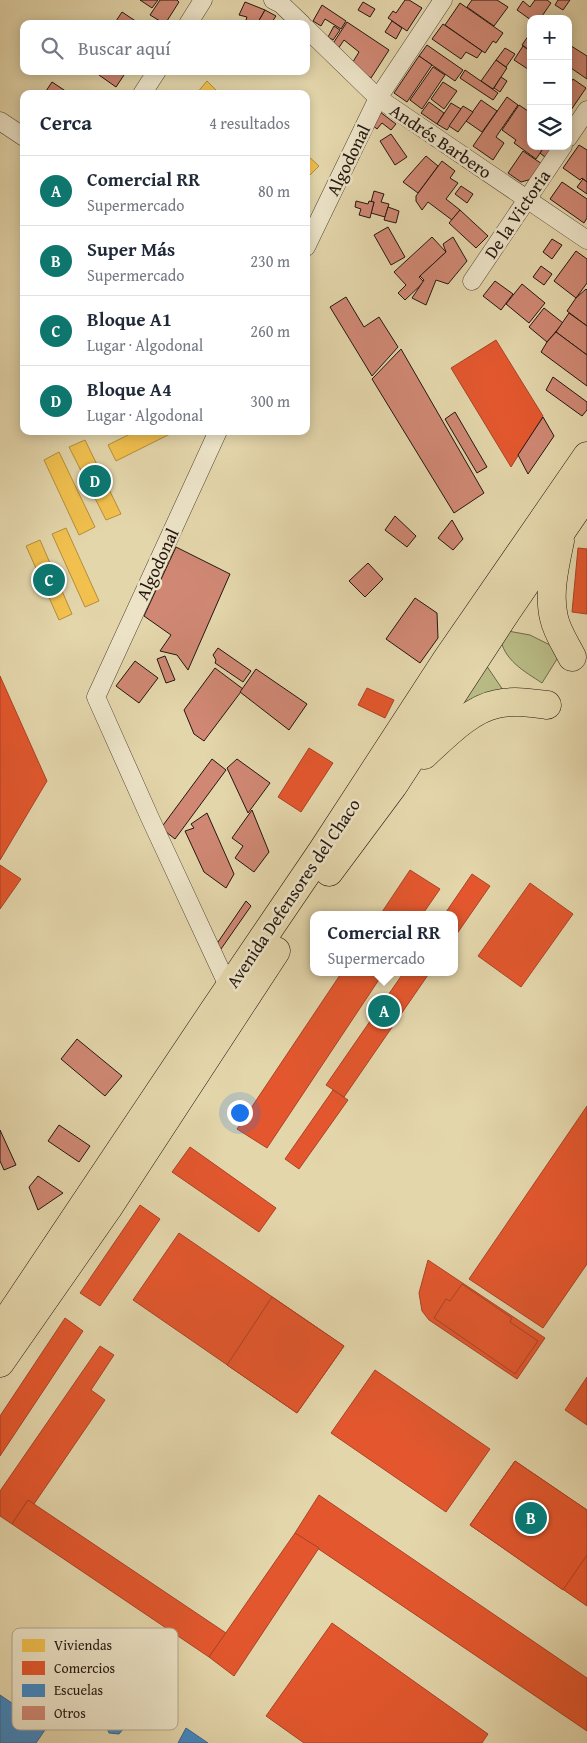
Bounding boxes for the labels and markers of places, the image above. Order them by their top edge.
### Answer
pin: D [79,462,111,500]
pin: C [33,561,65,599]
pin: A [368,992,400,1030]
pin: B [515,1499,547,1537]

